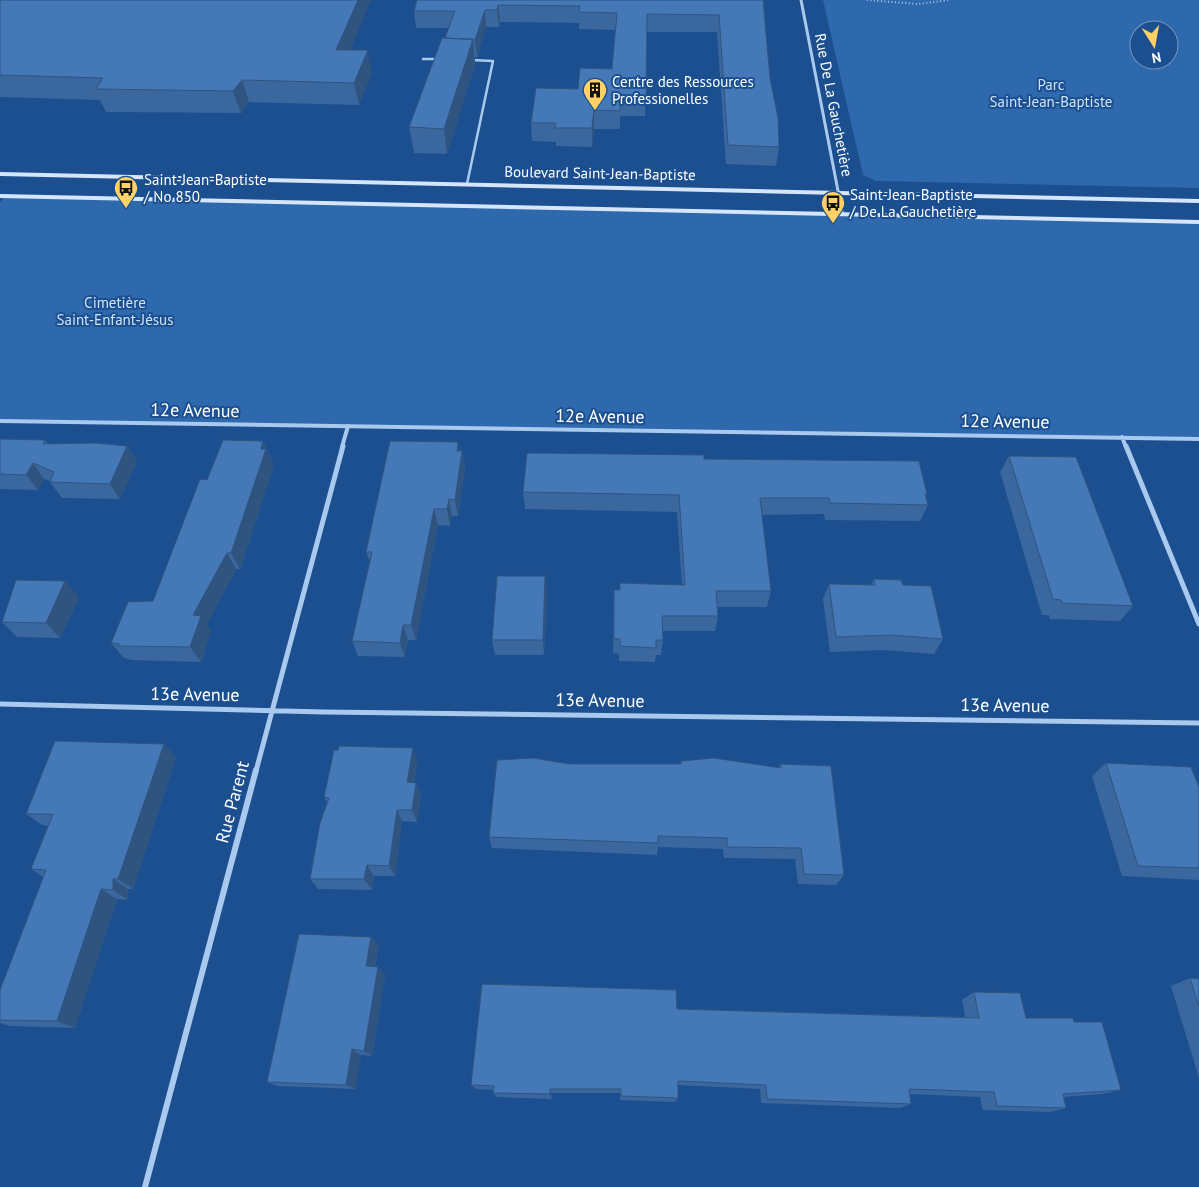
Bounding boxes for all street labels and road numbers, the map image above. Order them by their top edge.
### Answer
street label: Rue De La Gauchetière [811,32,857,178]
street label: Boulevard Saint-Jean-Baptiste [504,162,696,184]
street label: 12e Avenue [150,398,240,422]
street label: 12e Avenue [555,404,645,428]
street label: 12e Avenue [960,409,1050,433]
street label: 13e Avenue [150,682,240,706]
street label: 13e Avenue [555,688,645,712]
street label: 13e Avenue [960,693,1050,717]
street label: Rue Parent [210,759,254,845]

